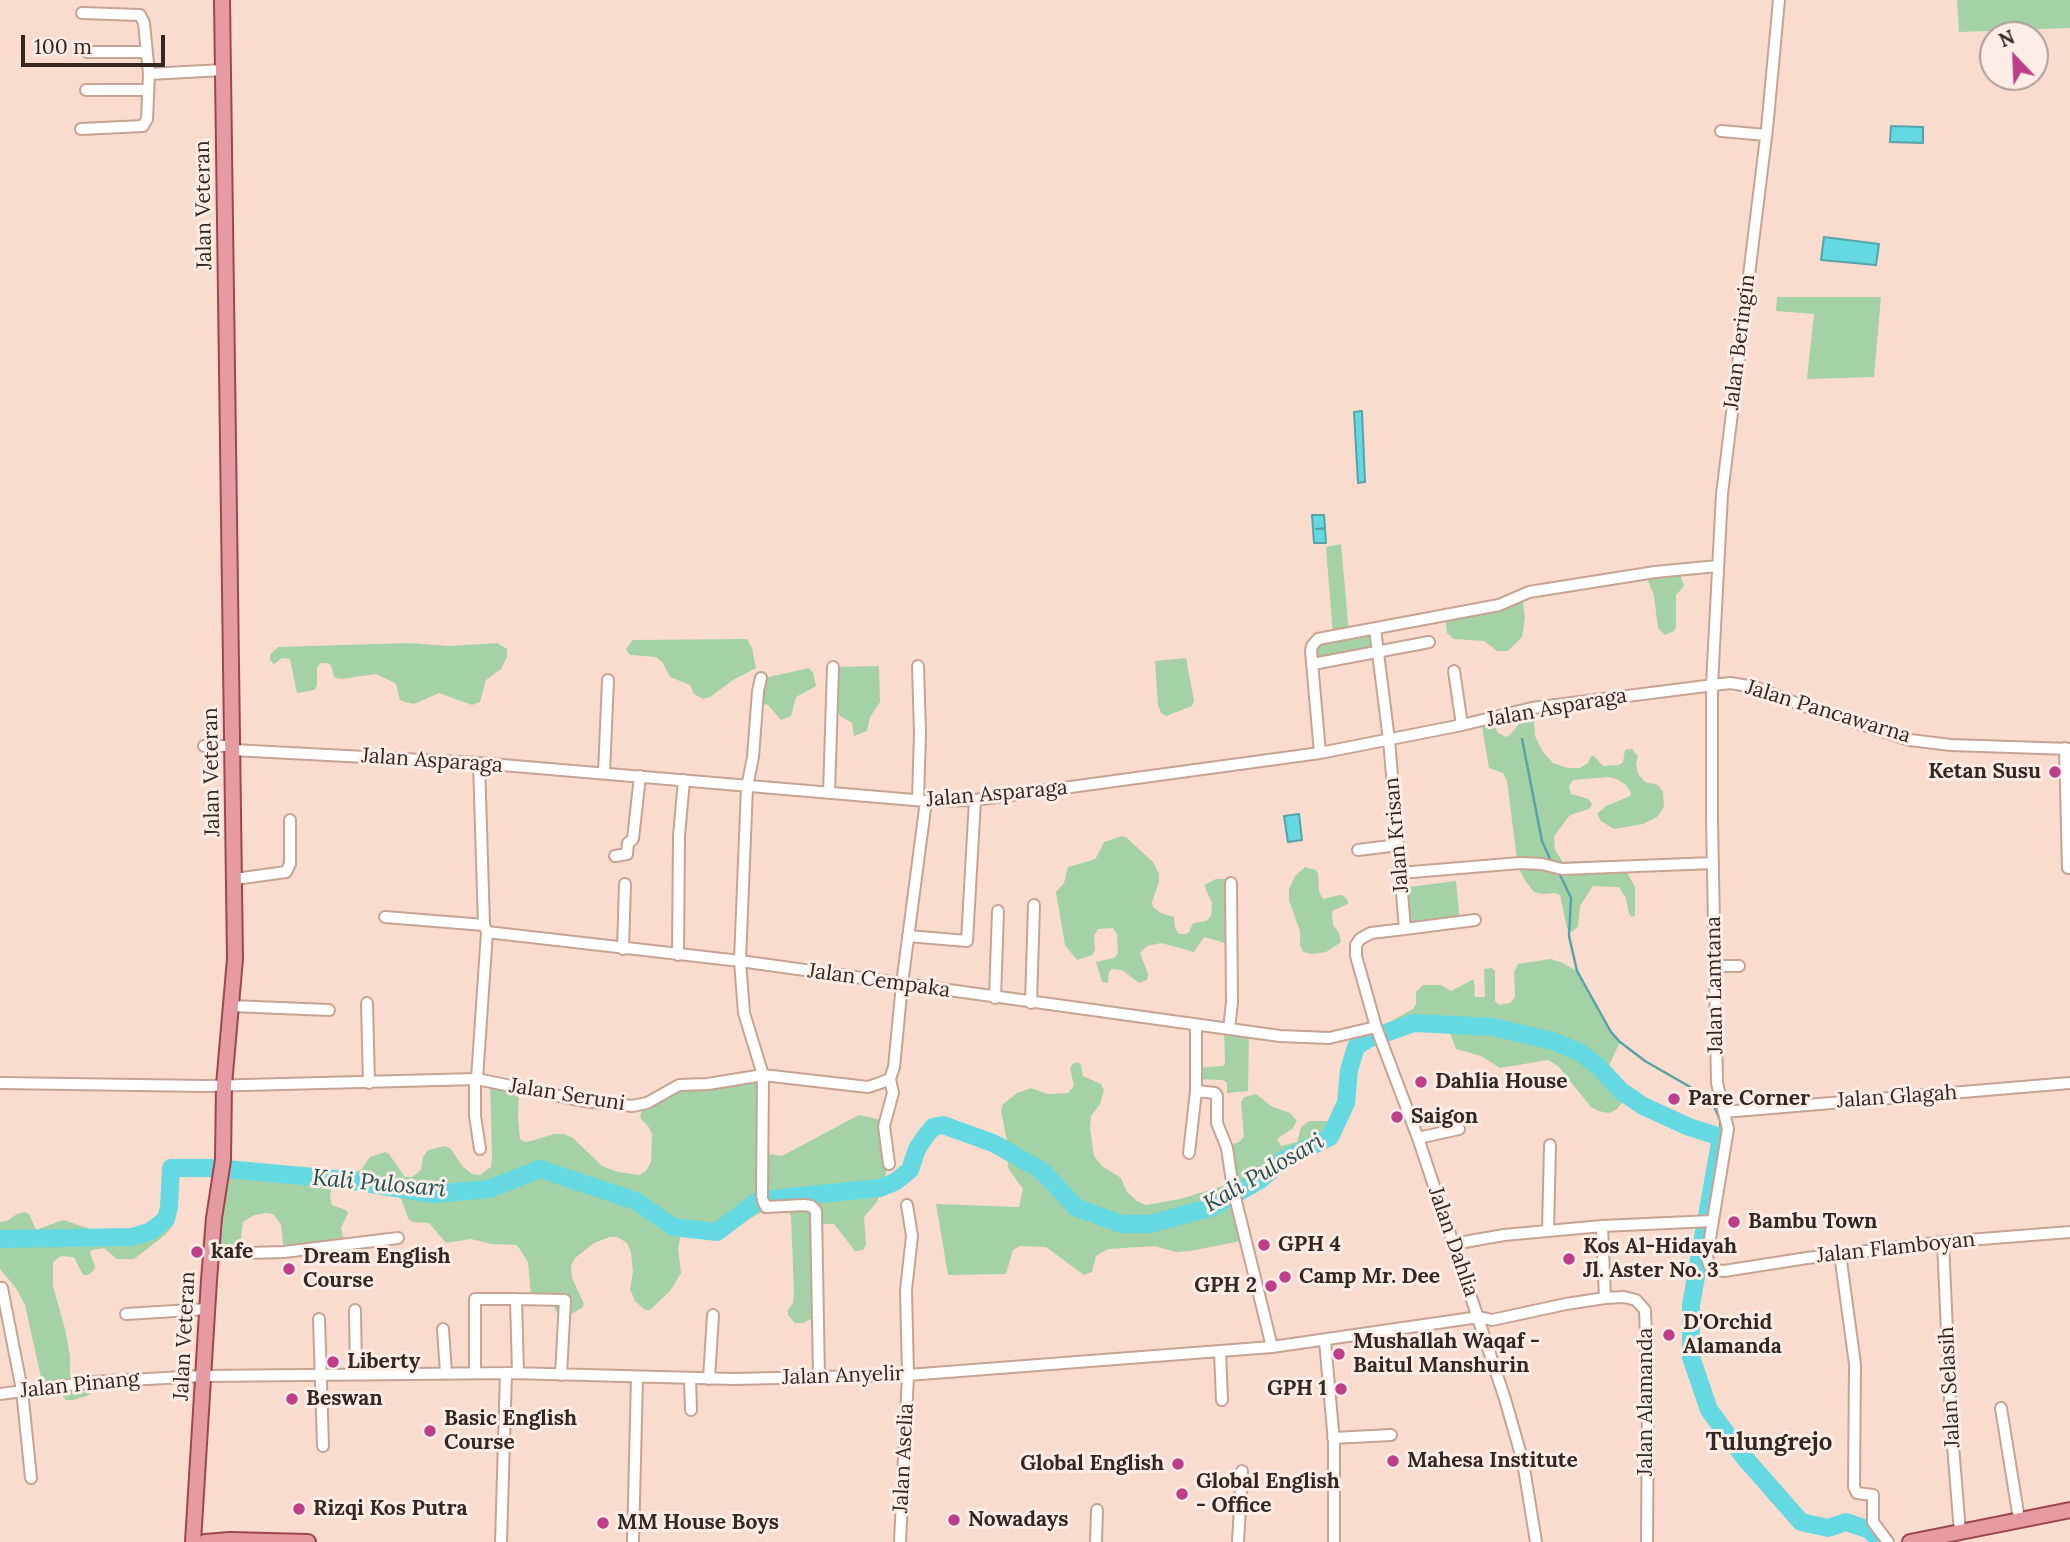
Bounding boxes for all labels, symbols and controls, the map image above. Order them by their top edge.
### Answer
scale bar [24,21,168,65]
north arrow [1979,21,2049,91]
text: N [1995,25,2018,52]
text: 100 m [34,33,92,60]
street label: Jalan Veteran [190,140,218,270]
street label: Jalan Beringin [1719,273,1761,411]
street label: Jalan Pancawarna [1743,675,1913,749]
street label: Jalan Asparaga [1485,683,1629,733]
street label: Jalan Veteran [198,707,226,837]
street label: Jalan Asparaga [360,743,504,779]
place label: Ketan Susu [1928,759,2041,785]
marker: Ketan Susu [2047,764,2063,780]
street label: Jalan Asparaga [925,775,1069,813]
street label: Jalan Krisan [1379,776,1415,894]
street label: Jalan Lamtana [1701,916,1729,1054]
street label: Jalan Cempaka [806,959,952,1003]
place label: Dahlia House [1435,1069,1568,1095]
street label: Jalan Seruni [507,1073,627,1117]
marker: Dahlia House [1413,1074,1429,1090]
street label: Jalan Glagah [1836,1080,1958,1114]
place label: Pare Corner [1688,1086,1810,1112]
marker: Pare Corner [1666,1091,1682,1107]
place label: Saigon [1411,1104,1478,1130]
marker: Saigon [1389,1109,1405,1125]
water label: Kali Pulosari [1199,1128,1329,1218]
water label: Kali Pulosari [311,1164,447,1204]
street label: Jalan Dahlia [1422,1184,1484,1300]
place label: Bambu Town [1748,1209,1877,1235]
marker: Bambu Town [1726,1214,1742,1230]
street label: Jalan Flamboyan [1816,1227,1976,1269]
place label: GPH 4 [1278,1232,1341,1258]
place label: Kos Al-Hidayah Jl. Aster No. 3 [1583,1234,1737,1284]
marker: GPH 4 [1256,1237,1272,1253]
place label: kafe [211,1239,253,1265]
marker: kafe [189,1244,205,1260]
place label: Dream English Course [303,1244,451,1294]
marker: Kos Al-Hidayah Jl. Aster No. 3 [1561,1251,1577,1267]
marker: Dream English Course [281,1261,297,1277]
place label: Camp Mr. Dee [1299,1264,1440,1290]
marker: Camp Mr. Dee [1277,1269,1293,1285]
street label: Jalan Veteran [169,1271,201,1401]
place label: GPH 2 [1194,1273,1257,1299]
marker: GPH 2 [1263,1278,1279,1294]
place label: D'Orchid Alamanda [1683,1310,1782,1360]
street label: Jalan Selasih [1934,1326,1966,1448]
marker: D'Orchid Alamanda [1661,1327,1677,1343]
street label: Jalan Alamanda [1633,1328,1659,1476]
place label: Mushallah Waqaf - Baitul Manshurin [1353,1329,1540,1379]
marker: Mushallah Waqaf - Baitul Manshurin [1331,1346,1347,1362]
place label: Liberty [347,1349,420,1375]
marker: Liberty [325,1354,341,1370]
street label: Jalan Anyelir [782,1361,904,1391]
street label: Jalan Pinang [19,1366,141,1404]
place label: GPH 1 [1267,1376,1327,1402]
marker: GPH 1 [1333,1381,1349,1397]
place label: Beswan [306,1386,383,1412]
marker: Beswan [284,1391,300,1407]
street label: Jalan Aselia [889,1402,919,1514]
place label: Basic English Course [444,1406,577,1456]
marker: Basic English Course [422,1423,438,1439]
district label: Tulungrejo [1706,1429,1832,1457]
place label: Mahesa Institute [1407,1448,1578,1474]
place label: Global English [1020,1451,1164,1477]
marker: Mahesa Institute [1385,1453,1401,1469]
marker: Global English [1170,1456,1186,1472]
place label: Global English - Office [1196,1469,1340,1519]
marker: Global English - Office [1174,1486,1190,1502]
place label: Rizqi Kos Putra [313,1496,467,1522]
marker: Rizqi Kos Putra [291,1501,307,1517]
place label: Nowadays [968,1507,1068,1533]
place label: MM House Boys [617,1510,779,1536]
marker: Nowadays [946,1512,962,1528]
marker: MM House Boys [595,1515,611,1531]

